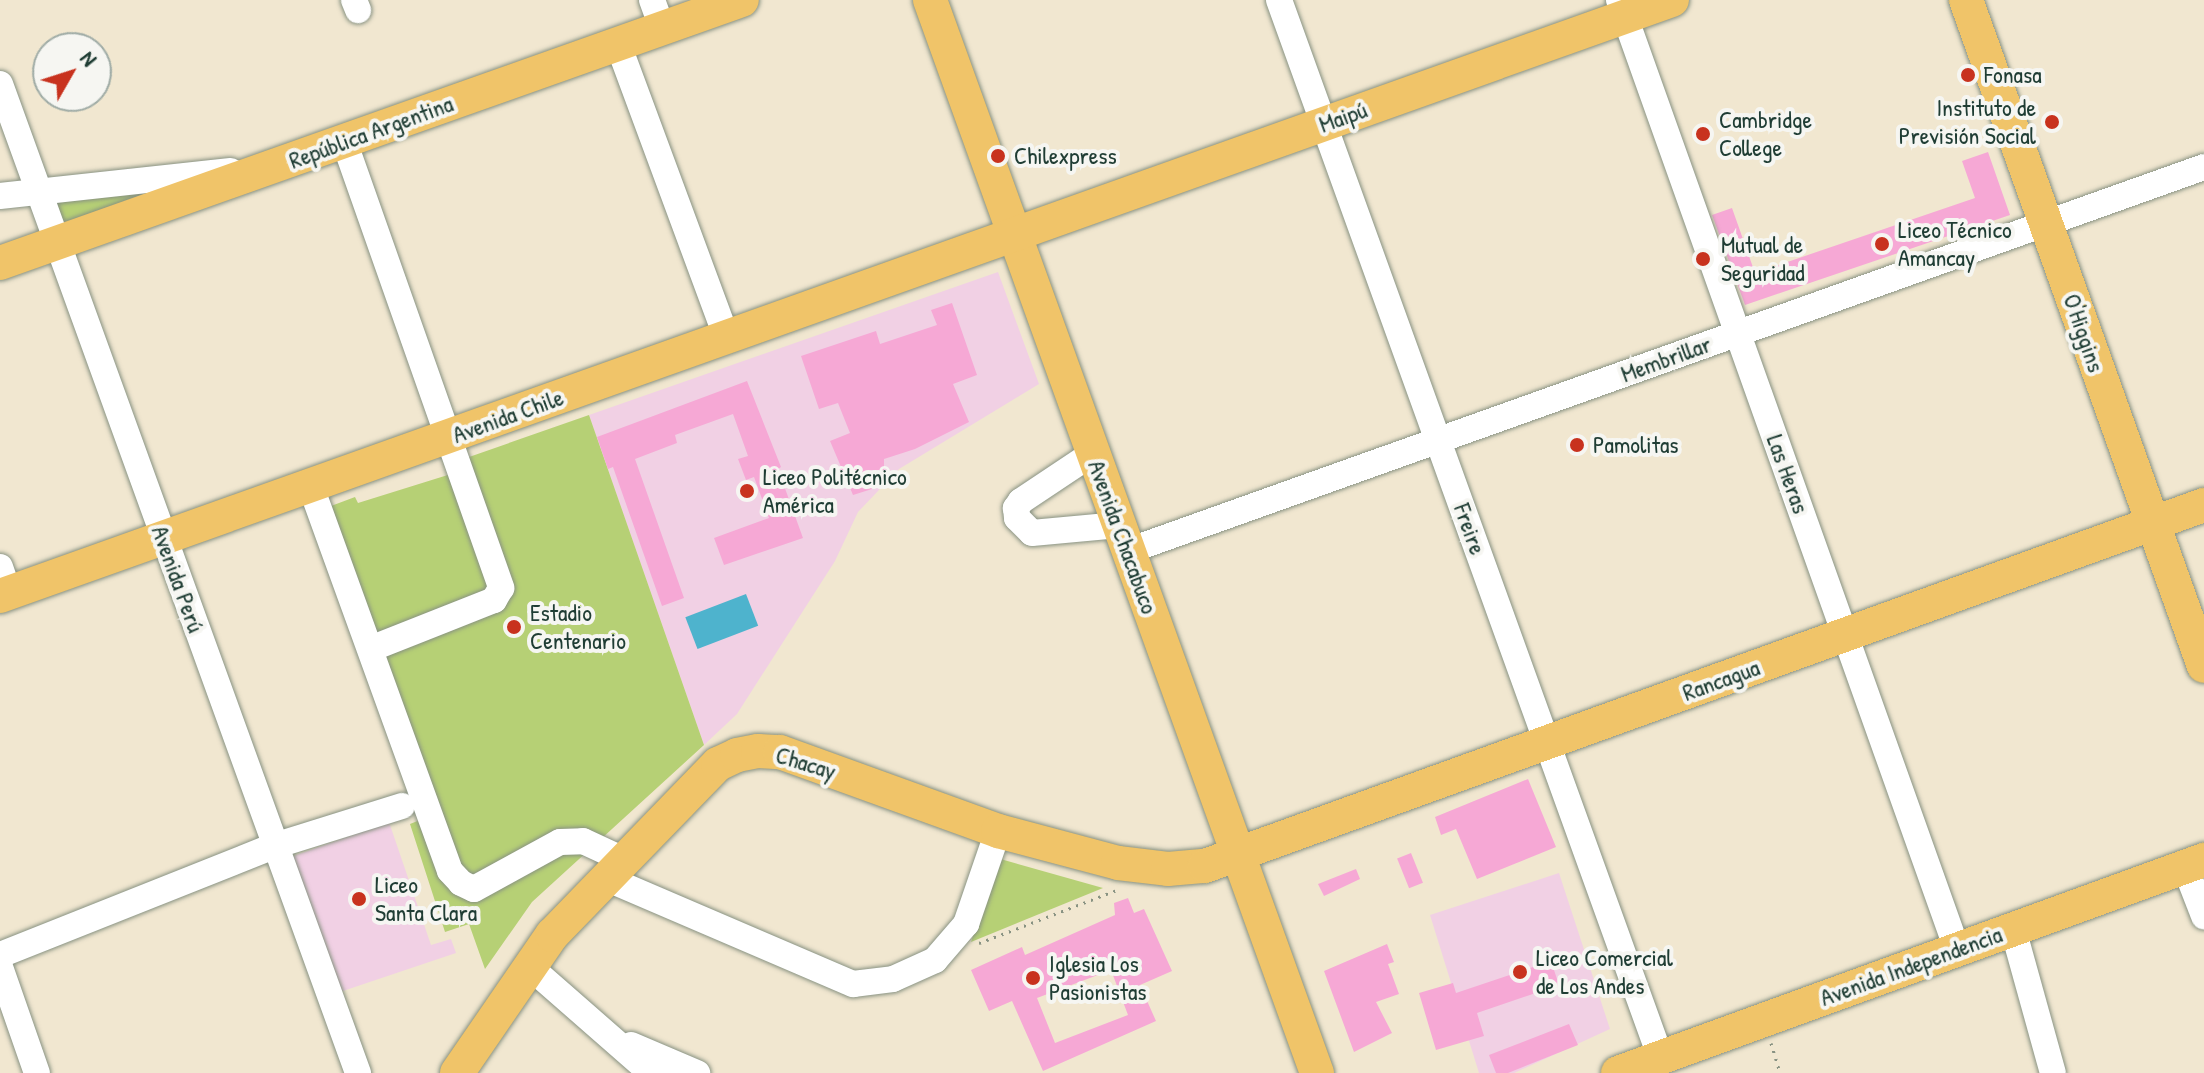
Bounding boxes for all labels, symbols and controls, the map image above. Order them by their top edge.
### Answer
north arrow [32,32,112,112]
text: N [74,44,104,72]
place label: Fonasa [1984,61,2042,89]
marker: Fonasa [1959,66,1977,84]
street label: República Argentina [285,89,457,175]
place label: Instituto de Previsión Social [1899,94,2036,150]
street label: Maipú [1315,95,1371,139]
place label: Cambridge College [1719,106,1812,162]
marker: Instituto de Previsión Social [2043,113,2061,131]
marker: Cambridge College [1694,125,1712,143]
place label: Chilexpress [1014,142,1117,170]
marker: Chilexpress [989,147,1007,165]
place label: Liceo Técnico Amancay [1898,216,2012,272]
place label: Mutual de Seguridad [1721,231,1805,287]
marker: Liceo Técnico Amancay [1873,235,1891,253]
marker: Mutual de Seguridad [1692,248,1714,270]
street label: O'Higgins [2057,290,2111,376]
street label: Membrillar [1617,329,1715,389]
street label: Avenida Chile [449,383,567,449]
place label: Pamolitas [1593,431,1679,459]
street label: Las Heras [1760,431,1816,517]
marker: Pamolitas [1568,436,1586,454]
street label: Avenida Chacabuco [1082,456,1164,618]
place label: Liceo Politécnico América [763,463,907,519]
marker: Liceo Politécnico América [738,482,756,500]
street label: Freire [1448,500,1492,558]
street label: Avenida Perú [145,522,211,636]
place label: Estadio Centenario [530,599,626,655]
marker: Estadio Centenario [505,618,523,636]
street label: Rancagua [1679,653,1763,707]
street label: Chacay [772,740,840,786]
place label: Liceo Santa Clara [375,871,477,927]
marker: Liceo Santa Clara [350,890,368,908]
street label: Avenida Independencia [1816,920,2006,1012]
place label: Liceo Comercial de Los Andes [1536,944,1673,1000]
place label: Iglesia Los Pasionistas [1049,950,1147,1006]
marker: Liceo Comercial de Los Andes [1511,963,1529,981]
marker: Iglesia Los Pasionistas [1024,969,1042,987]

